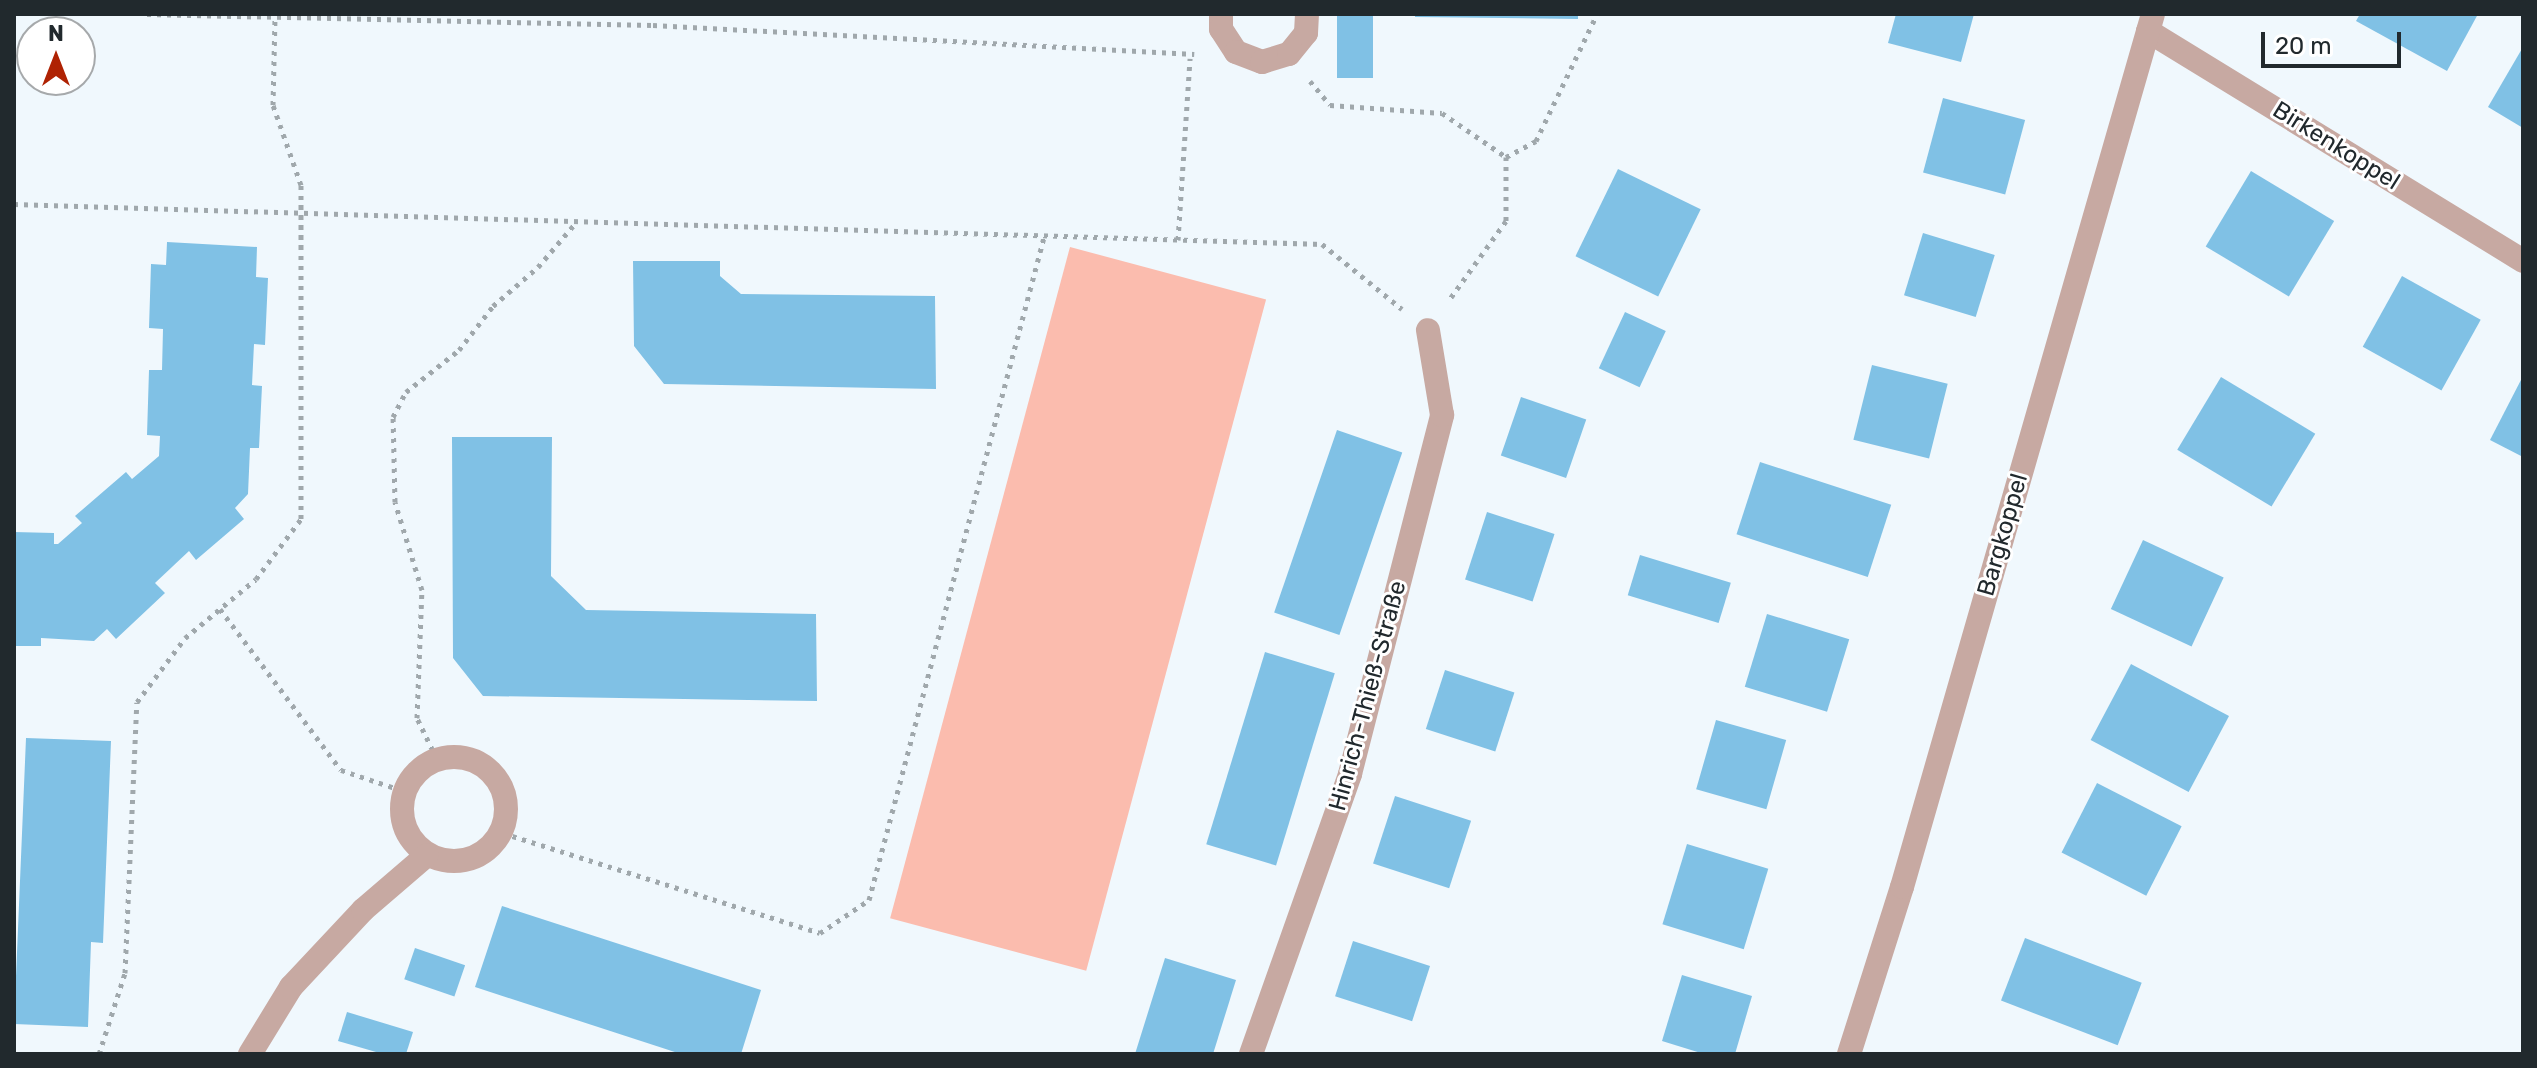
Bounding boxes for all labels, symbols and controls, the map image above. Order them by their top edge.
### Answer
north arrow [16,16,96,96]
scale bar [2265,16,2405,66]
text: N [48,20,64,47]
text: 20 m [2275,32,2332,60]
street label: Birkenkoppel [2267,96,2405,196]
street label: Bargkoppel [1972,471,2034,599]
street label: Hinrich-Thieß-Straße [1323,578,1413,814]

